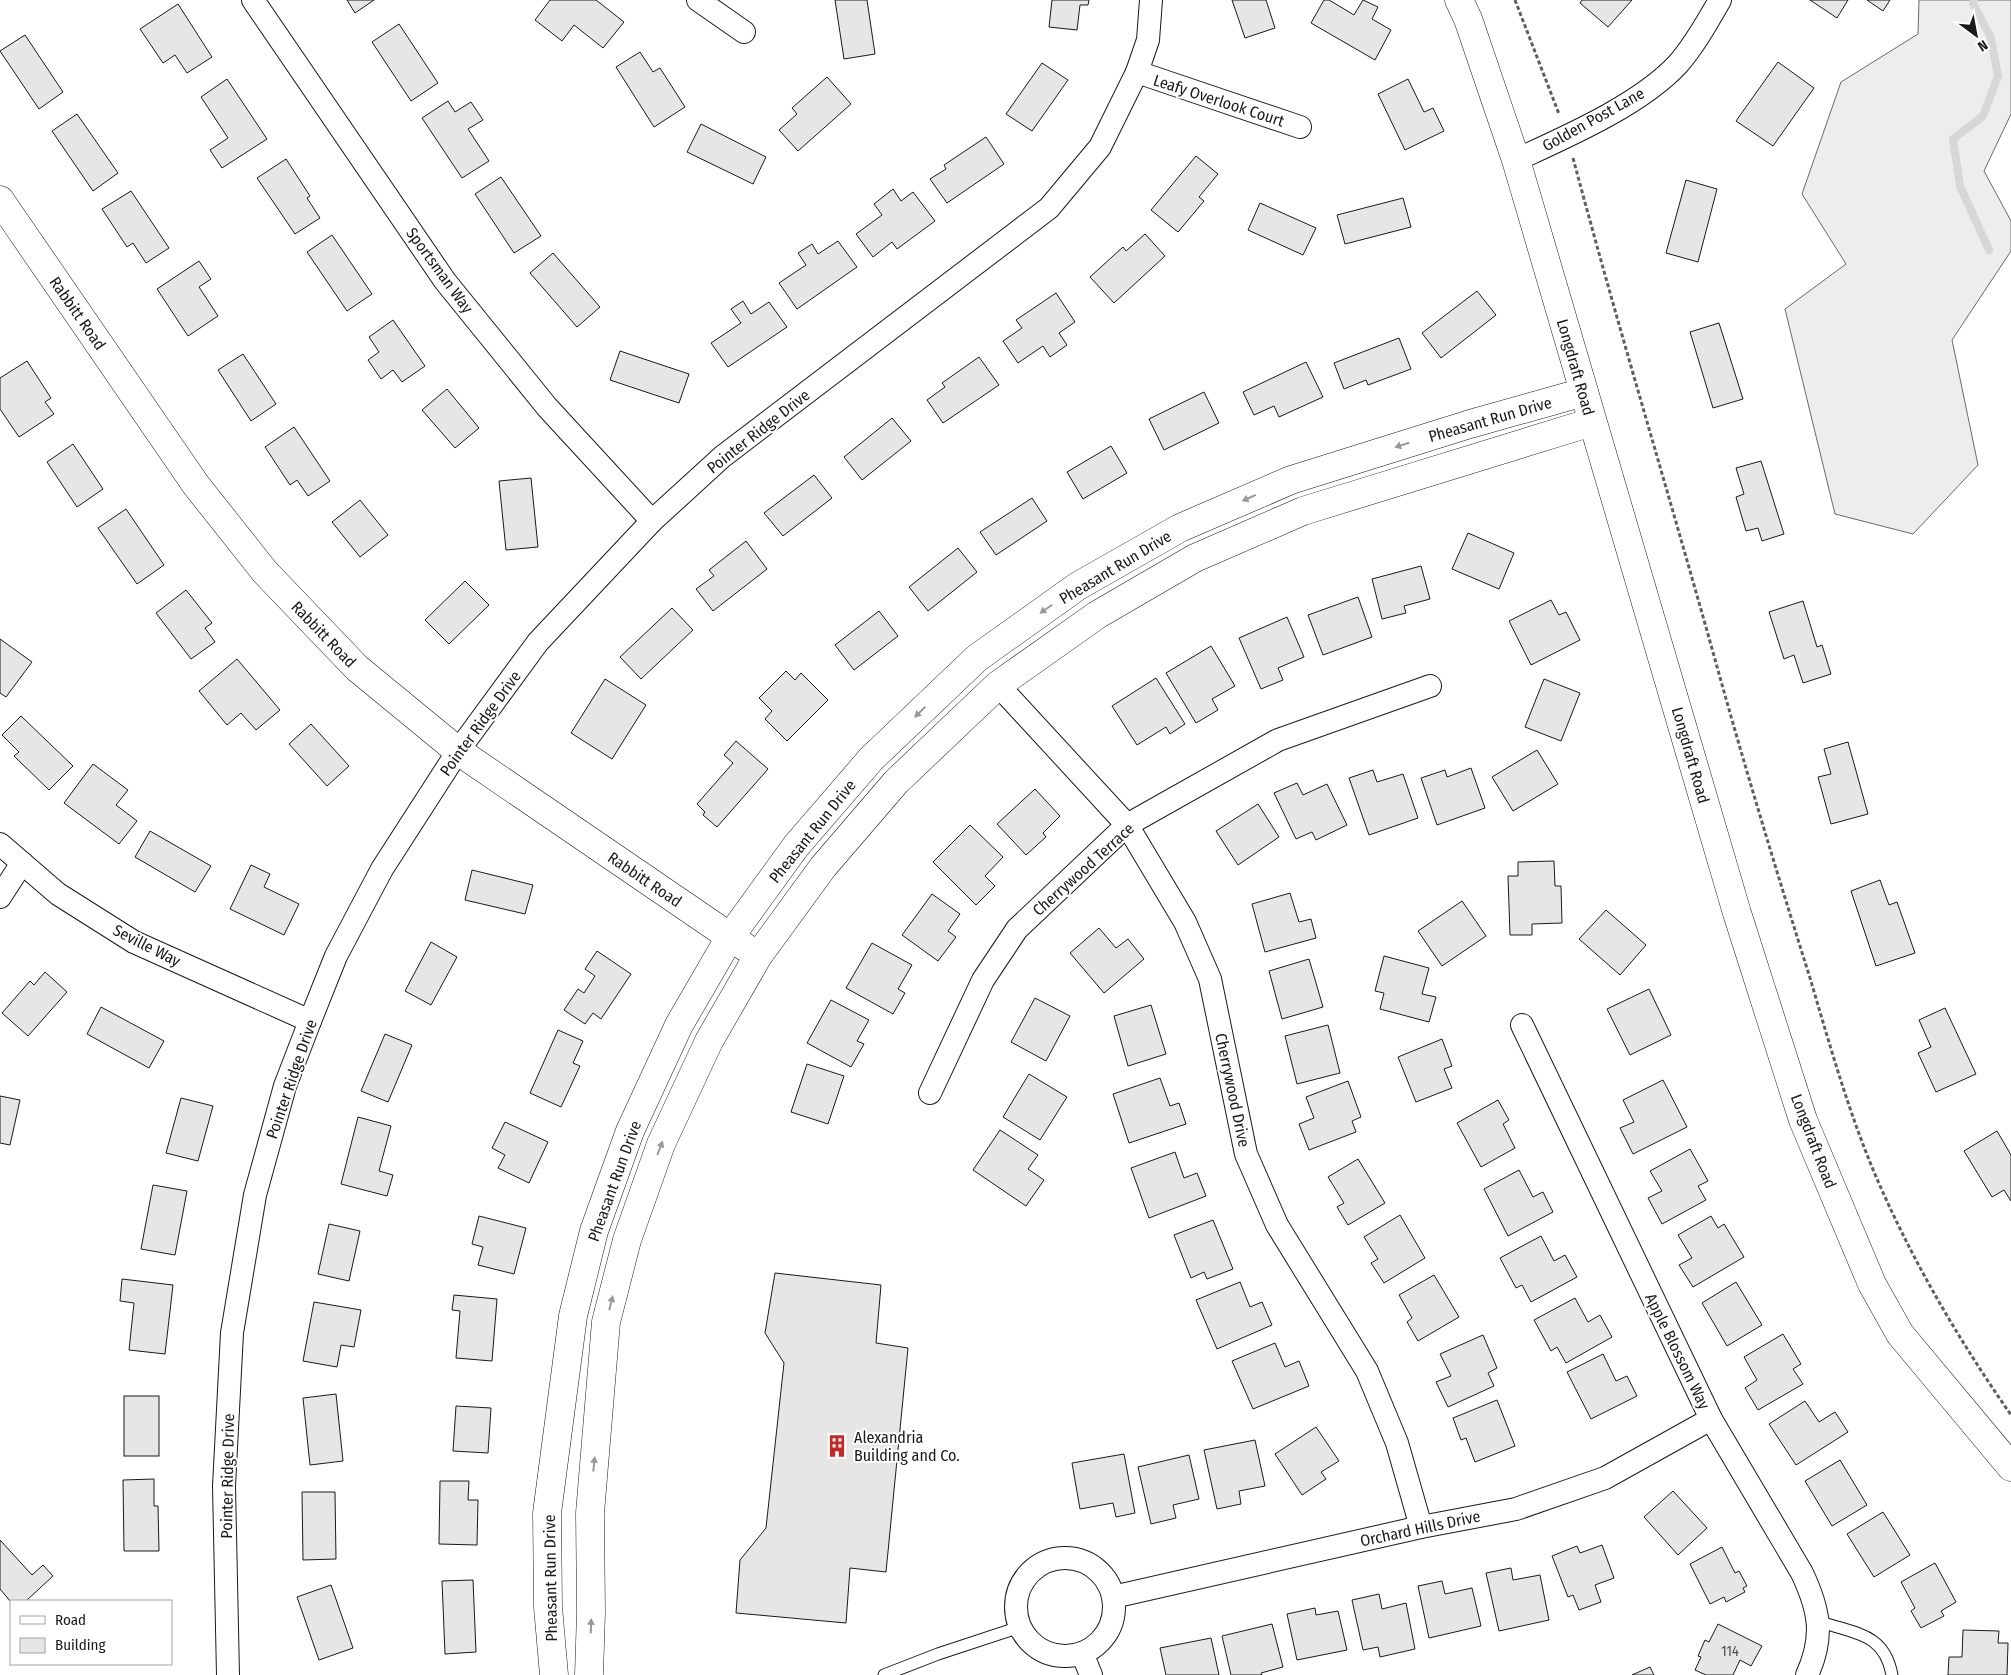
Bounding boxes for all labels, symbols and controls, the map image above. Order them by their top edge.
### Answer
north arrow [1951,10,2001,60]
text: N [1975,36,1991,55]
street label: Leafy Overlook Court [1151,70,1287,131]
street label: Golden Post Lane [1539,84,1648,155]
street label: Sportsman Way [402,224,477,317]
street label: Rabbitt Road [45,273,110,353]
street label: Longdraft Road [1553,317,1598,418]
street label: Pointer Ridge Drive [703,385,814,477]
street label: Pheasant Run Drive [1426,393,1554,446]
one-way arrow [1395,441,1410,449]
one-way arrow [1242,494,1256,502]
street label: Pheasant Run Drive [1056,527,1175,608]
street label: Rabbitt Road [287,597,360,671]
one-way arrow [1039,604,1053,614]
street label: Pointer Ridge Drive [436,667,525,779]
street label: Longdraft Road [1668,705,1713,806]
one-way arrow [915,706,927,718]
street label: Pheasant Run Drive [765,776,860,887]
street label: Cherrywood Terrace [1029,819,1138,920]
street label: Rabbitt Road [604,848,685,911]
street label: Seville Way [110,920,184,971]
street label: Pointer Ridge Drive [262,1017,321,1141]
street label: Cherrywood Drive [1211,1031,1254,1149]
street label: Longdraft Road [1787,1091,1840,1191]
street label: Pheasant Run Drive [584,1118,645,1244]
one-way arrow [656,1140,664,1155]
street label: Apple Blossom Way [1641,1290,1714,1413]
one-way arrow [607,1295,615,1310]
street label: Pointer Ridge Drive [217,1413,238,1539]
place label: Alexandria Building and Co. [854,1428,960,1465]
building icon: Alexandria Building and Co. [824,1433,850,1459]
one-way arrow [591,1456,599,1472]
street label: Orchard Hills Drive [1358,1506,1482,1551]
street label: Pheasant Run Drive [540,1514,561,1642]
legend [10,1600,172,1665]
text: Road [55,1611,86,1629]
one-way arrow [587,1618,595,1634]
text: Building [55,1636,106,1654]
house number: 114 [1721,1643,1739,1660]

